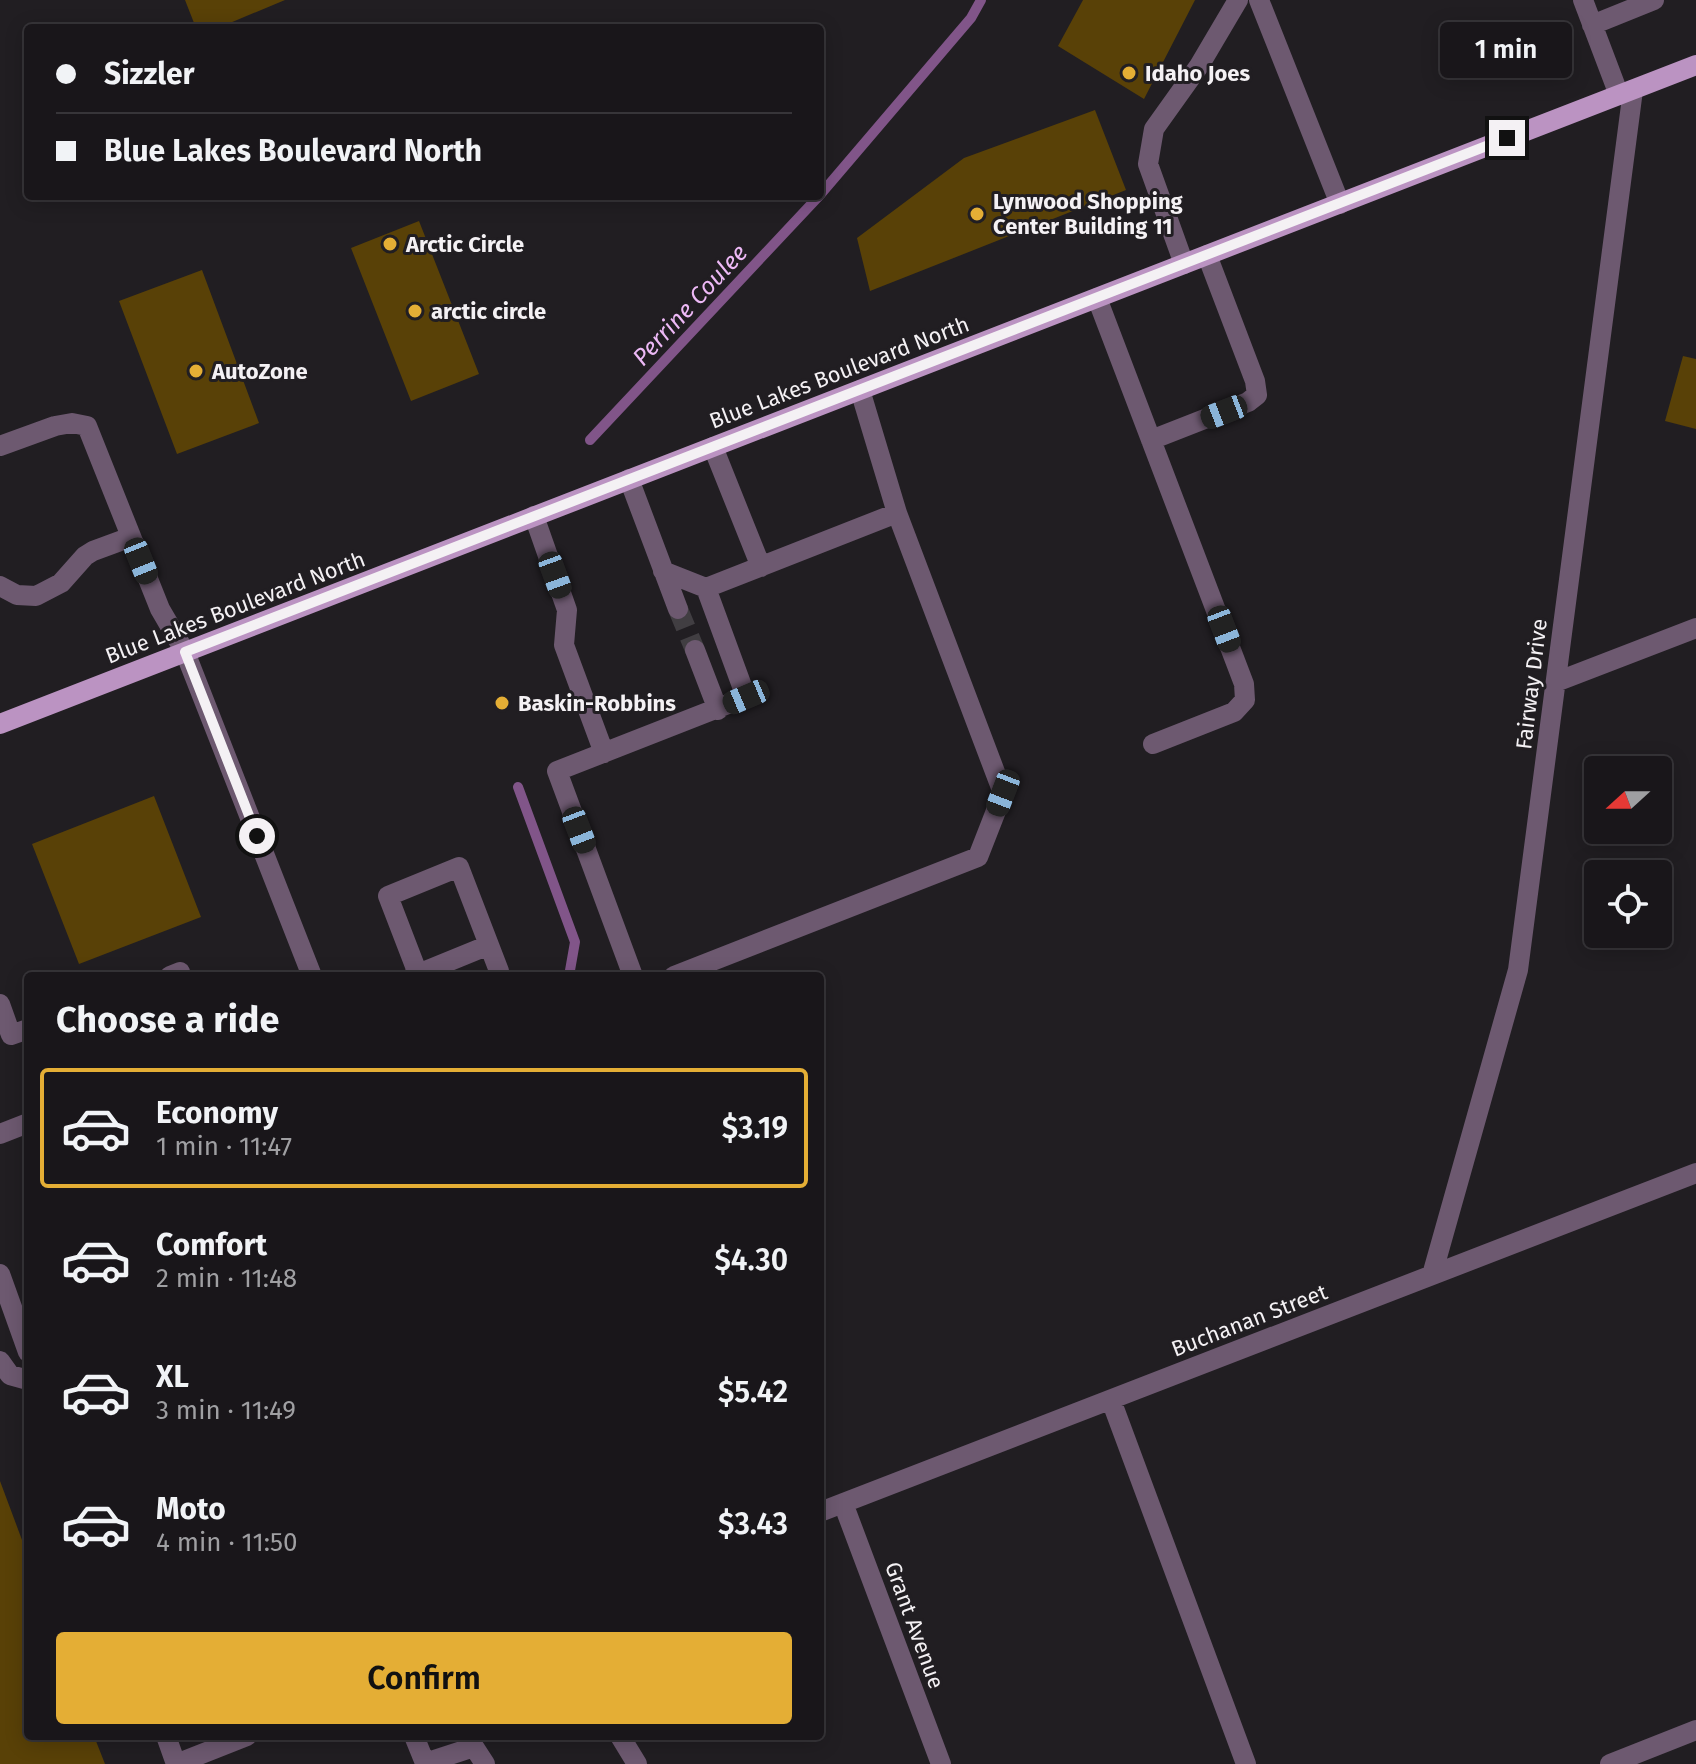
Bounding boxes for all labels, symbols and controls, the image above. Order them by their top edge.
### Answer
callout: 1 min [1441,22,1573,78]
text: 1 min [1475,34,1537,65]
text: Sizzler [104,56,195,92]
place label: Idaho Joes [1145,60,1250,87]
marker: Idaho Joes [1120,64,1138,82]
route end [1489,120,1525,156]
text: Blue Lakes Boulevard North [104,133,482,169]
place label: Lynwood Shopping Center Building 11 [993,188,1184,240]
marker: Lynwood Shopping Center Building 11 [968,205,986,223]
place label: Arctic Circle [405,231,524,258]
marker: Arctic Circle [381,235,399,253]
water label: Perrine Coulee [627,239,753,371]
place label: arctic circle [431,298,546,325]
marker: arctic circle [406,302,424,320]
street label: Blue Lakes Boulevard North [705,310,973,435]
place label: AutoZone [211,358,308,385]
marker: AutoZone [187,362,205,380]
car [1197,392,1251,432]
car [121,534,161,588]
street label: Blue Lakes Boulevard North [101,545,369,670]
car [536,548,574,602]
car [1204,602,1244,656]
street label: Fairway Drive [1510,617,1553,751]
car [719,677,773,717]
place label: Baskin-Robbins [518,690,676,717]
marker: Baskin-Robbins [493,694,511,712]
north arrow [1584,756,1672,844]
map controls [1584,756,1672,948]
car [983,766,1023,820]
car [559,803,599,857]
route start [239,818,275,854]
button: locate [1584,860,1672,948]
text: Choose a ride [56,998,279,1042]
icon: car [60,1092,132,1164]
text: Economy [156,1095,278,1131]
text: $3.19 [722,1110,788,1146]
text: 1 min · 11:47 [156,1131,292,1162]
icon: car [60,1224,132,1296]
text: Comfort [156,1227,267,1263]
text: $4.30 [715,1242,788,1278]
text: 2 min · 11:48 [156,1263,297,1294]
street label: Buchanan Street [1167,1278,1331,1363]
icon: car [60,1356,132,1428]
text: XL [156,1359,189,1395]
text: $5.42 [718,1374,788,1410]
text: 3 min · 11:49 [156,1395,296,1426]
icon: car [60,1488,132,1560]
text: Moto [156,1491,226,1527]
text: $3.43 [718,1506,788,1542]
text: 4 min · 11:50 [156,1527,298,1558]
street label: Grant Avenue [879,1558,950,1692]
button: Confirm [56,1632,792,1724]

